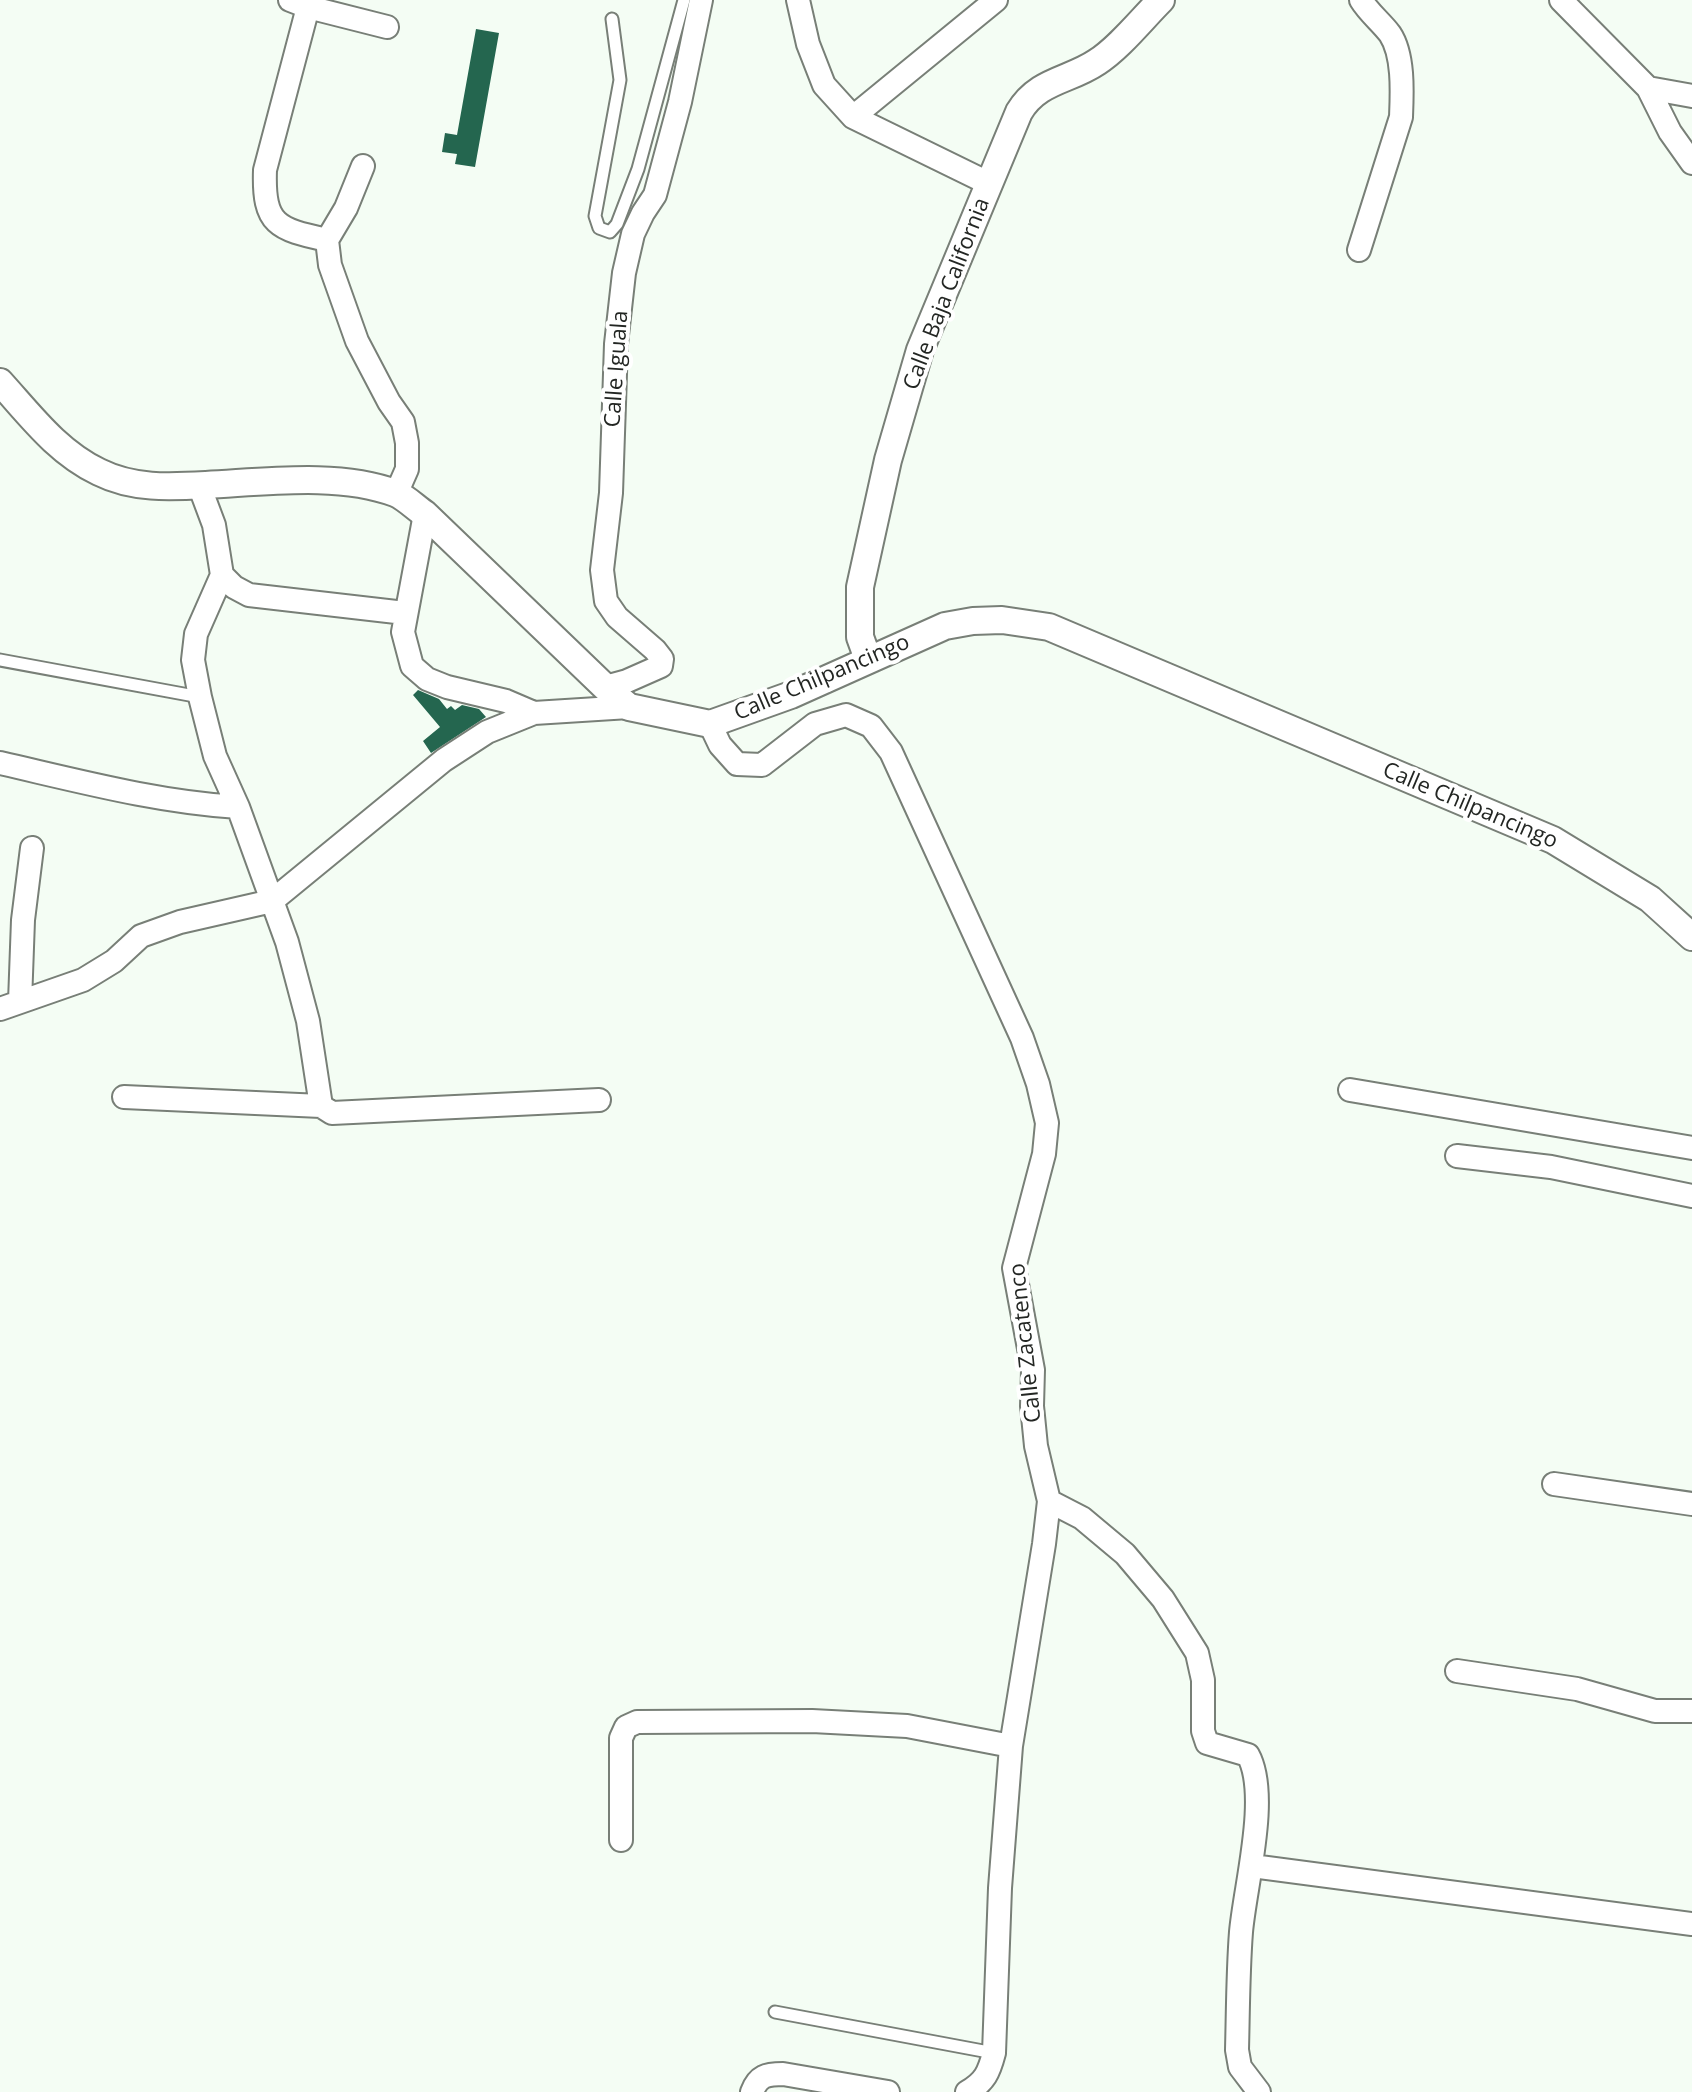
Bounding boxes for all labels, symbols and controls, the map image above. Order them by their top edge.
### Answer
street label: Calle Baja California [898,194,996,394]
street label: Calle Iguala [600,310,634,428]
street label: Calle Chilpancingo [730,629,914,727]
street label: Calle Chilpancingo [1378,757,1562,855]
street label: Calle Zacatenco [1004,1262,1048,1424]

